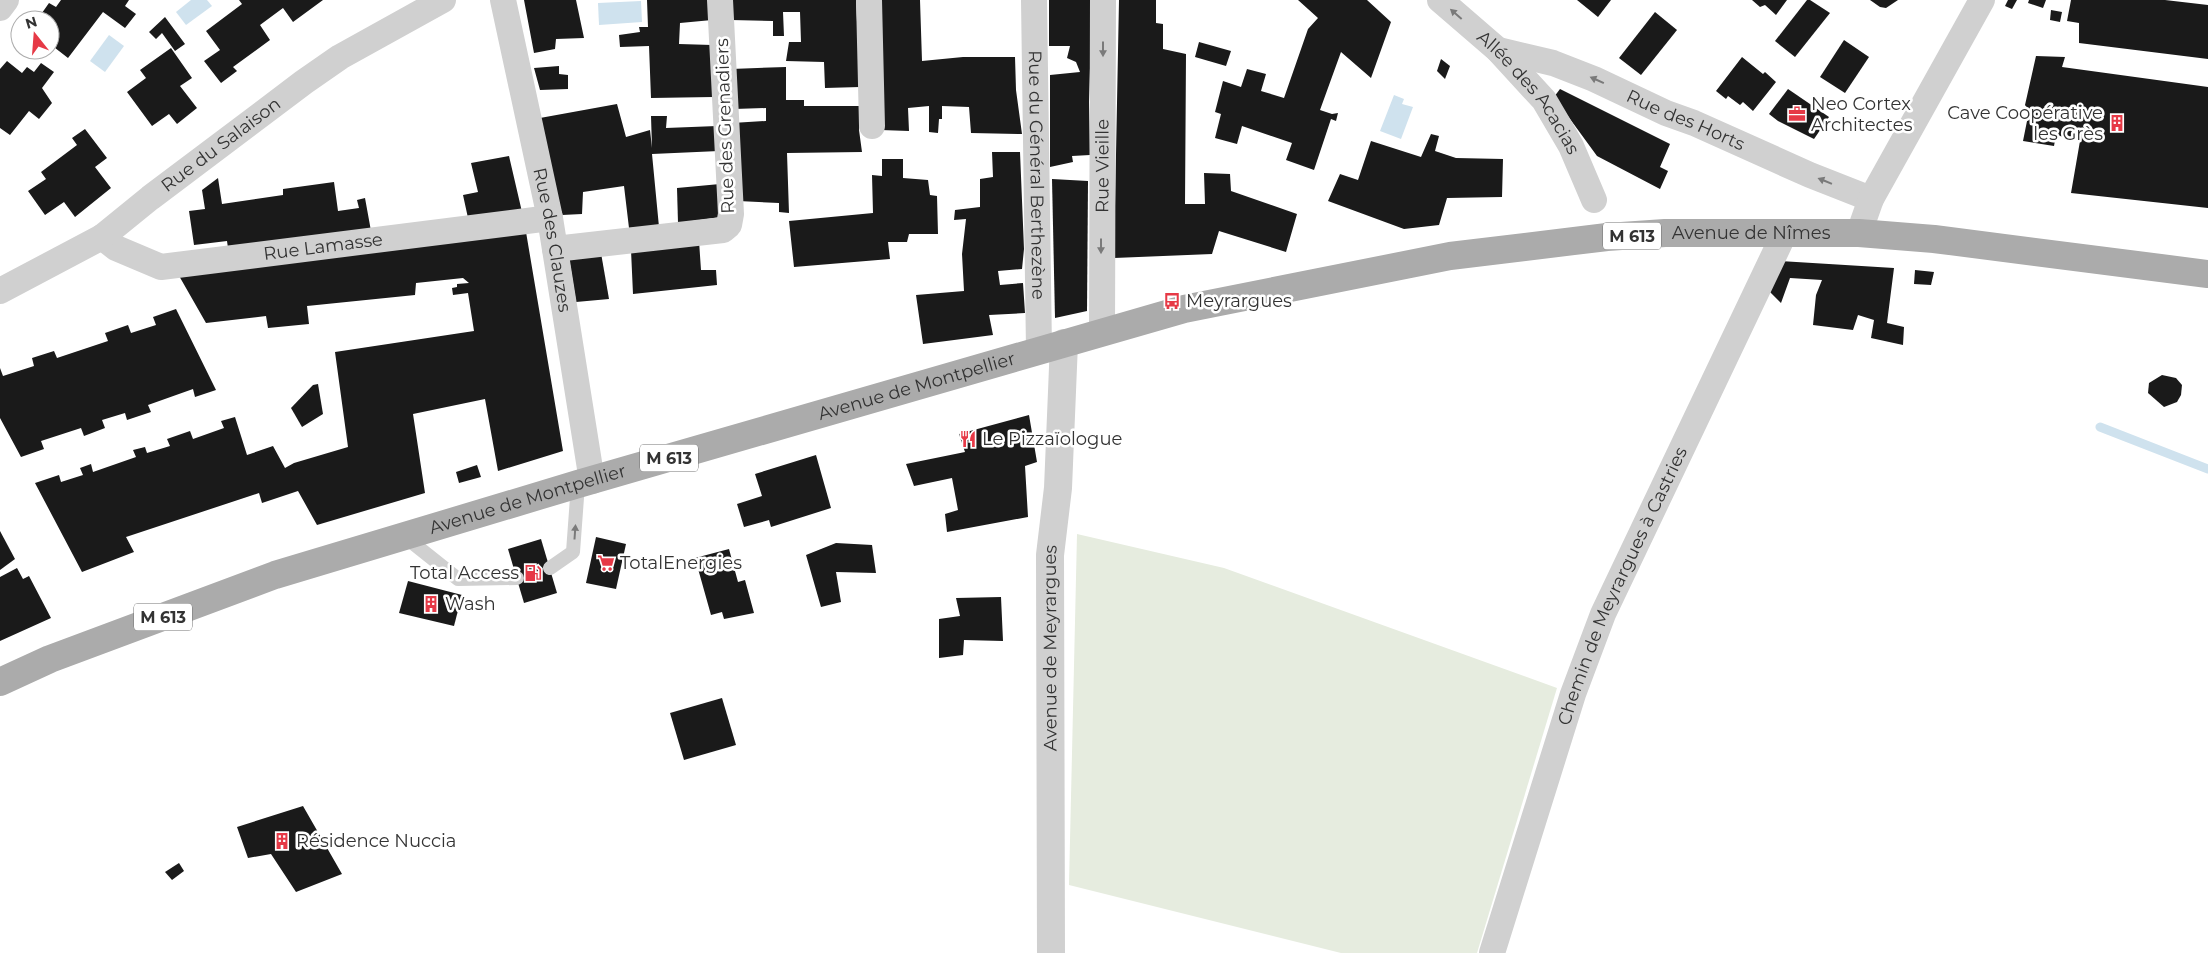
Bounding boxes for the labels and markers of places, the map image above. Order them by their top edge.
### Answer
place label: Neo Cortex Architectes [1811,93,1913,136]
place label: Cave Coopérative les Grès [1947,102,2103,145]
office icon: Neo Cortex Architectes [1787,104,1807,124]
building icon: Cave Coopérative les Grès [2107,113,2127,133]
place label: Meyrargues [1186,290,1292,312]
bus stop icon: Meyrargues [1162,291,1182,311]
place label: Le Pizzaïologue [982,428,1123,450]
restaurant icon: Le Pizzaïologue [958,429,978,449]
place label: TotalEnergies [620,552,742,574]
supermarket icon: TotalEnergies [596,553,616,573]
place label: Total Access [410,562,519,584]
fuel station icon: Total Access [523,563,543,583]
place label: Wash [445,593,496,615]
building icon: Wash [421,594,441,614]
place label: Résidence Nuccia [296,830,456,852]
building icon: Résidence Nuccia [272,831,292,851]

